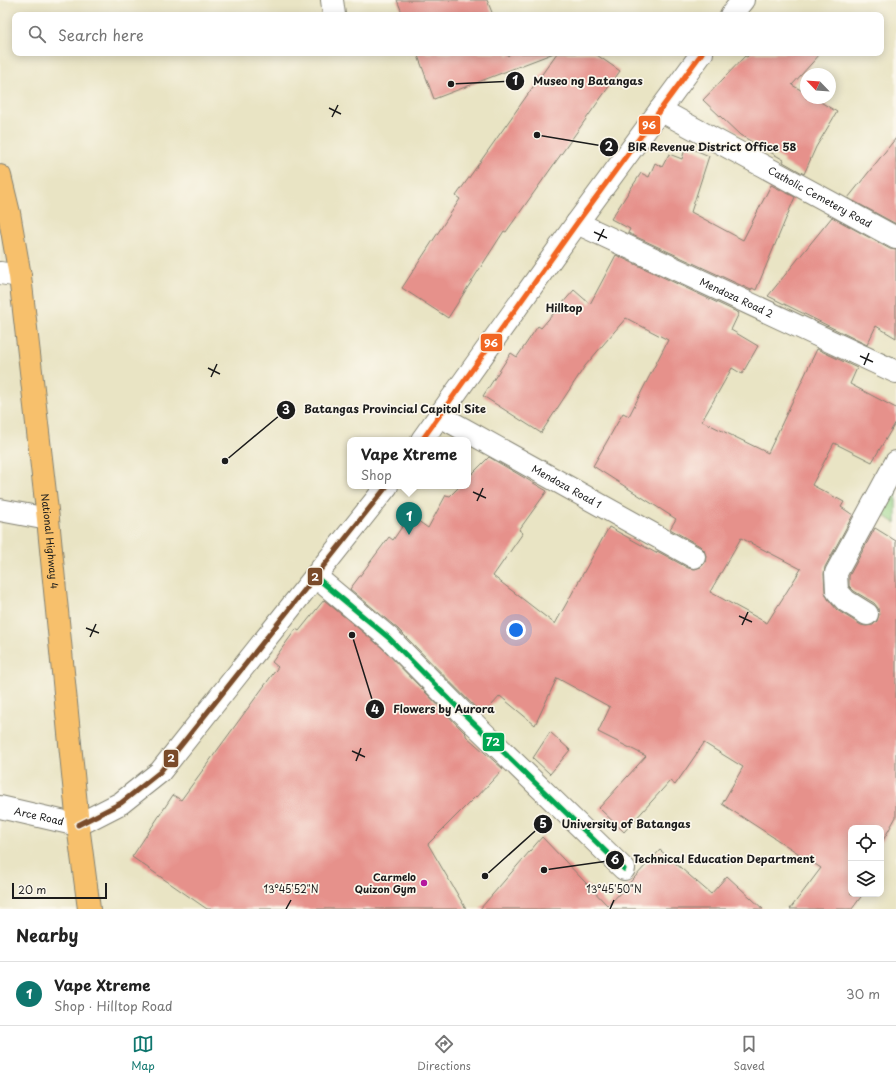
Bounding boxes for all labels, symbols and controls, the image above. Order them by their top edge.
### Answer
search box [12,12,884,56]
icon: search [26,23,48,45]
text: Search here [58,23,144,46]
north arrow [800,68,836,104]
callout: Museo ng Batangas [505,69,651,92]
text: 1 [512,71,518,89]
text: Museo ng Batangas [533,72,643,89]
line badge: 96 [638,115,661,135]
text: 96 [642,116,656,133]
callout: BIR Revenue District Office 58 [599,135,804,158]
text: 2 [605,137,614,155]
text: BIR Revenue District Office 58 [628,138,797,155]
street label: Catholic Cemetery Road [766,162,875,231]
street label: Mendoza Road 2 [697,273,776,321]
district label: Hilltop [546,299,582,316]
line badge: 96 [480,333,503,352]
text: 96 [484,334,498,351]
callout: Batangas Provincial Capitol Site [276,398,495,421]
text: 3 [282,400,290,418]
text: Batangas Provincial Capitol Site [304,400,486,417]
popup [347,437,471,489]
text: Vape Xtreme [361,442,457,465]
street label: Mendoza Road 1 [529,461,605,511]
text: Shop [361,465,392,484]
street label: National Highway 4 [38,493,63,590]
pin: 1 [396,502,422,535]
line badge: 2 [307,567,323,586]
text: 2 [311,568,319,585]
your location [506,620,526,640]
callout: Flowers by Aurora [365,698,503,721]
text: 4 [371,700,379,718]
text: Flowers by Aurora [393,700,495,717]
line badge: 72 [482,732,505,752]
text: 72 [486,733,500,750]
line badge: 2 [163,749,179,768]
text: 2 [167,749,175,766]
street label: Arce Road [13,803,65,829]
callout: University of Batangas [533,813,698,836]
text: 5 [539,814,547,832]
text: University of Batangas [562,815,690,832]
map controls [848,825,884,897]
button: locate [848,825,884,861]
callout: Technical Education Department [605,848,822,871]
text: 6 [611,850,620,868]
text: Technical Education Department [633,850,815,867]
button: layers [848,861,884,897]
place label: Carmelo Quizon Gym [355,869,416,896]
marker: Carmelo Quizon Gym [419,878,429,888]
scale bar [12,881,107,900]
text: 20 m [18,881,46,898]
text: 13°45'52"N [263,881,319,896]
text: 13°45'50"N [586,881,642,896]
text: Nearby [16,922,78,948]
text: Vape Xtreme [54,973,151,996]
text: 1 [26,984,32,1003]
text: 30 m [846,984,880,1003]
text: Shop · Hilltop Road [54,996,173,1015]
tab: Map [131,1033,155,1074]
tab: Directions [417,1033,471,1074]
tab: Saved [733,1033,765,1074]

